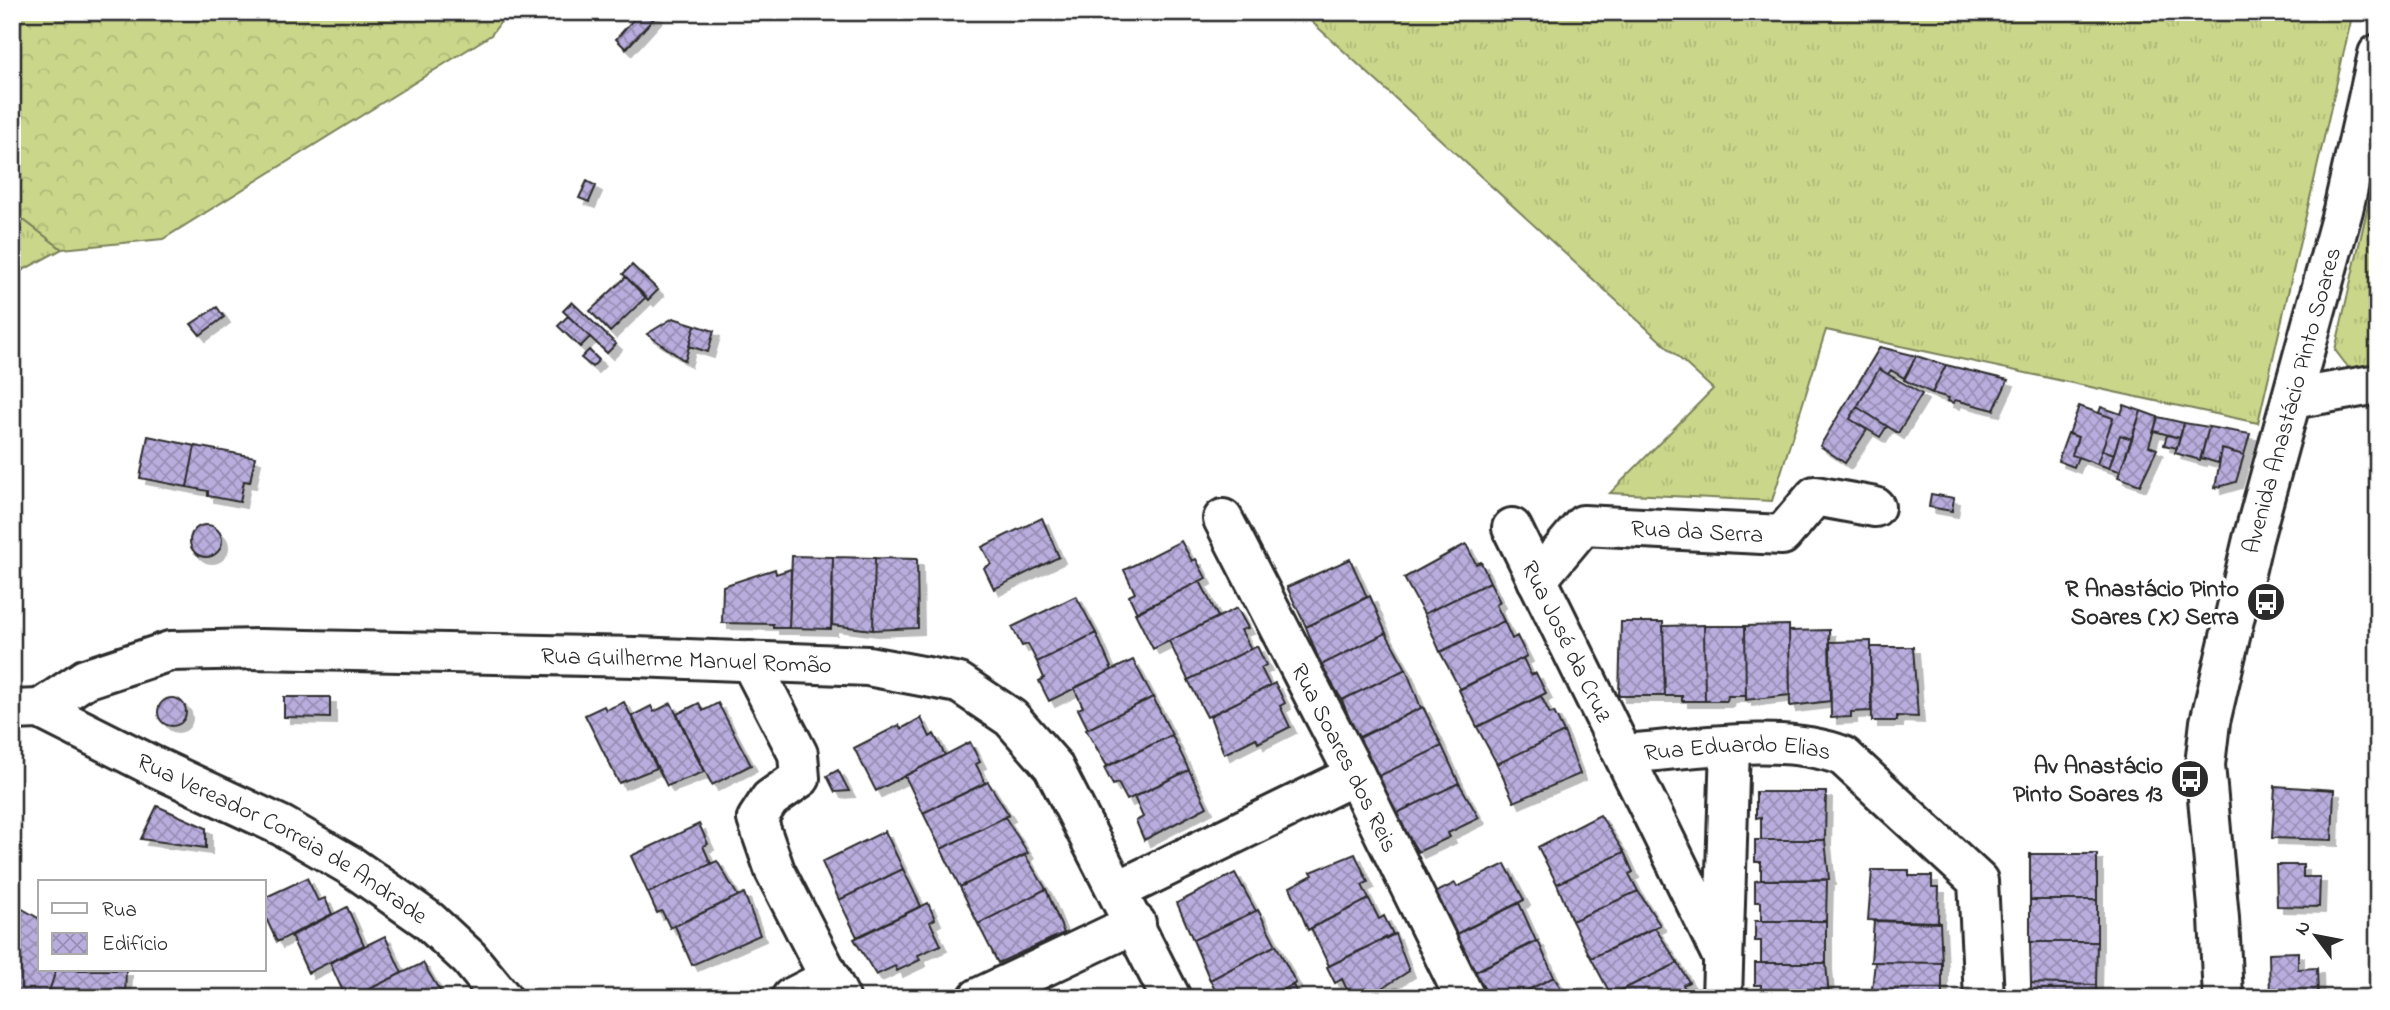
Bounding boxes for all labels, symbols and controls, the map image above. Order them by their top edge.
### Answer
street label: Avenida Anastácio Pinto Soares [2235,244,2352,557]
street label: Rua da Serra [1630,512,1764,554]
street label: Rua José da Cruz [1511,556,1620,730]
place label: R Anastácio Pinto Soares (X) Serra [2065,573,2239,636]
bus stop icon: R Anastácio Pinto Soares (X) Serra [2245,581,2287,623]
street label: Rua Guilherme Manuel Romão [540,640,832,685]
street label: Rua Soares dos Reis [1280,658,1406,859]
street label: Rua Eduardo Elias [1642,728,1835,772]
street label: Rua Vereador Correia de Andrade [130,746,434,935]
place label: Av Anastácio Pinto Soares 13 [2013,750,2163,813]
bus stop icon: Av Anastácio Pinto Soares 13 [2169,758,2211,800]
legend [38,880,266,972]
text: Rua [102,896,137,926]
north arrow [2282,902,2352,972]
text: N [2289,916,2319,941]
text: Edifício [102,930,168,960]

